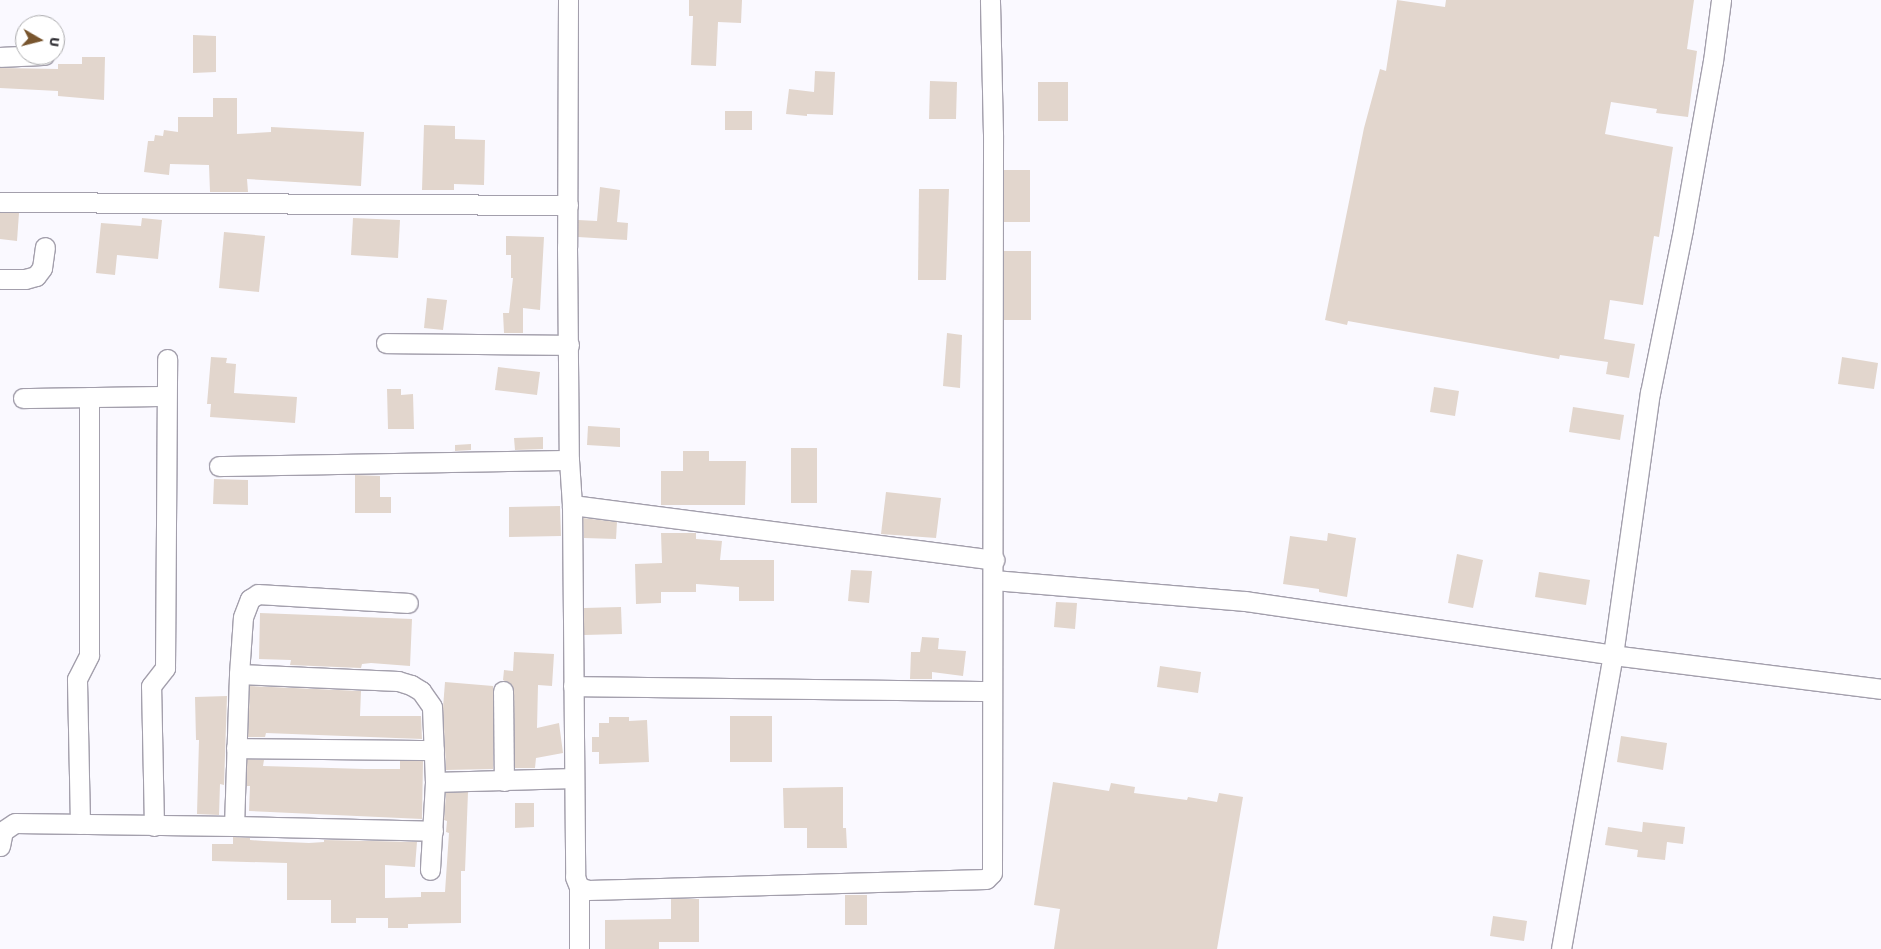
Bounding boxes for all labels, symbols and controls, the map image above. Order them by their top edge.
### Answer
north arrow [15,15,65,65]
text: U [45,36,63,48]

